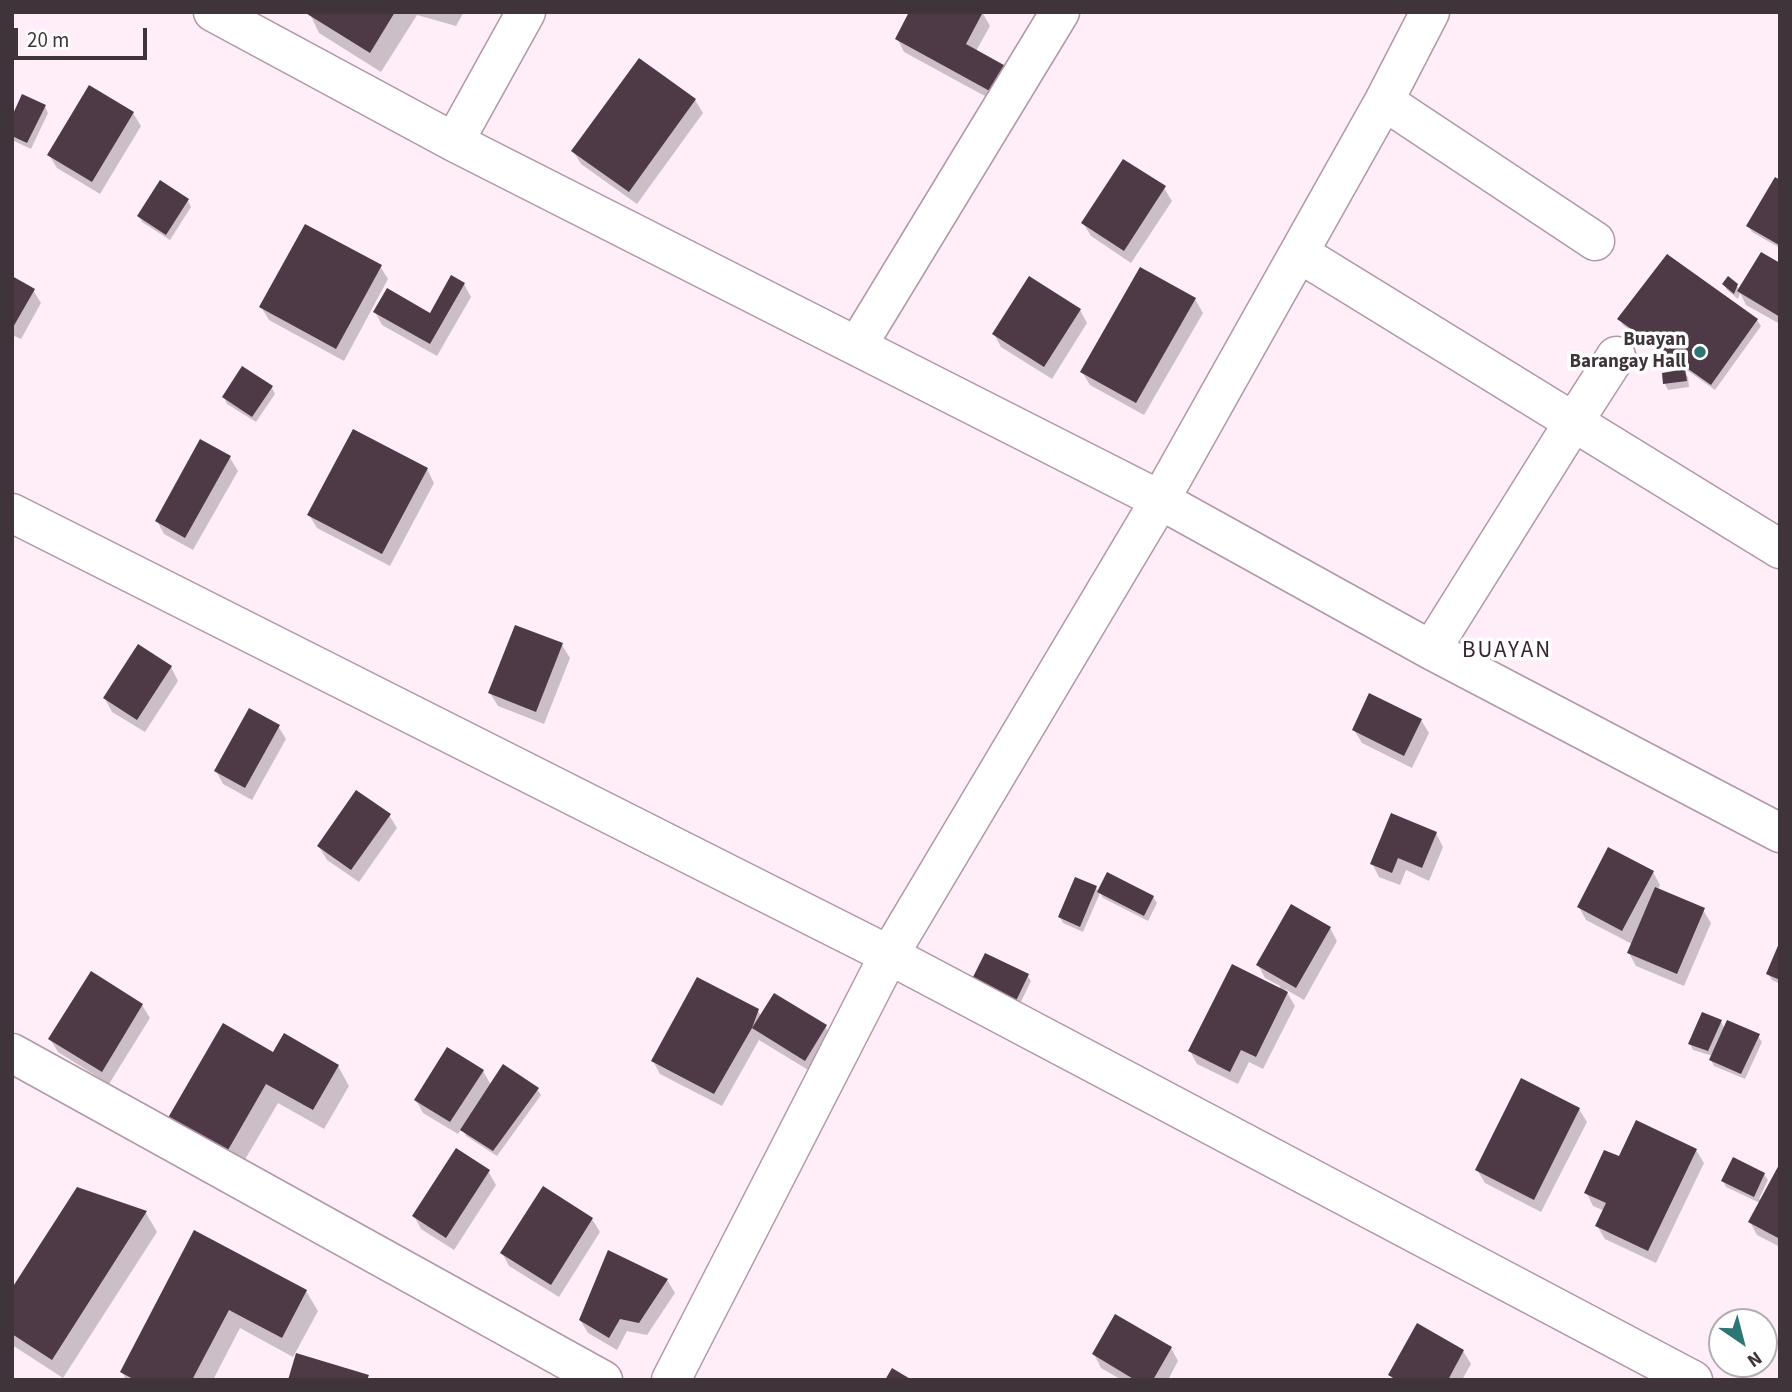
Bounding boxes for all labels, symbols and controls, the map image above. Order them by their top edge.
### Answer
scale bar [18,14,150,58]
text: 20 m [27,25,69,55]
place label: Buayan Barangay Hall [1569,330,1686,374]
marker: Buayan Barangay Hall [1692,344,1708,360]
district label: BUAYAN [1463,638,1551,666]
north arrow [1708,1308,1778,1378]
text: N [1741,1344,1767,1374]

